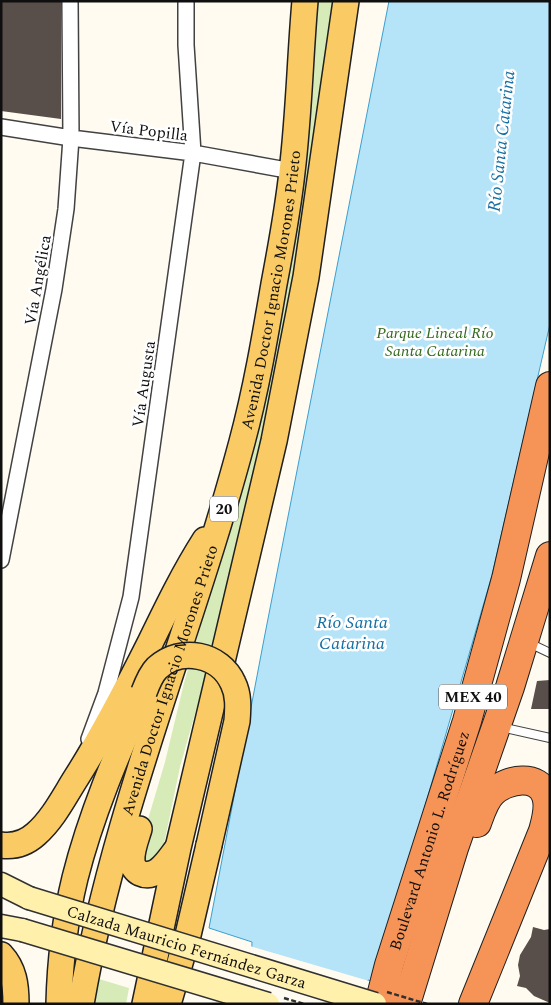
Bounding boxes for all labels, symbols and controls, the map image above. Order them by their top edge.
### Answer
water label: Río Santa Catarina [481,69,522,213]
street label: Vía Popilla [108,114,189,148]
street label: Avenida Doctor Ignacio Morones Prieto [235,149,307,432]
street label: Vía Angélica [18,233,58,327]
park label: Parque Lineal Río Santa Catarina [376,321,494,363]
street label: Vía Augusta [126,339,162,429]
road number: 20 [210,496,238,522]
street label: Avenida Doctor Ignacio Morones Prieto [116,542,224,819]
water label: Río Santa Catarina [316,609,388,657]
road number: MEX 40 [439,684,507,710]
street label: Boulevard Antonio L. Rodríguez [383,728,476,954]
street label: Calzada Mauricio Fernández Garza [64,899,309,995]

